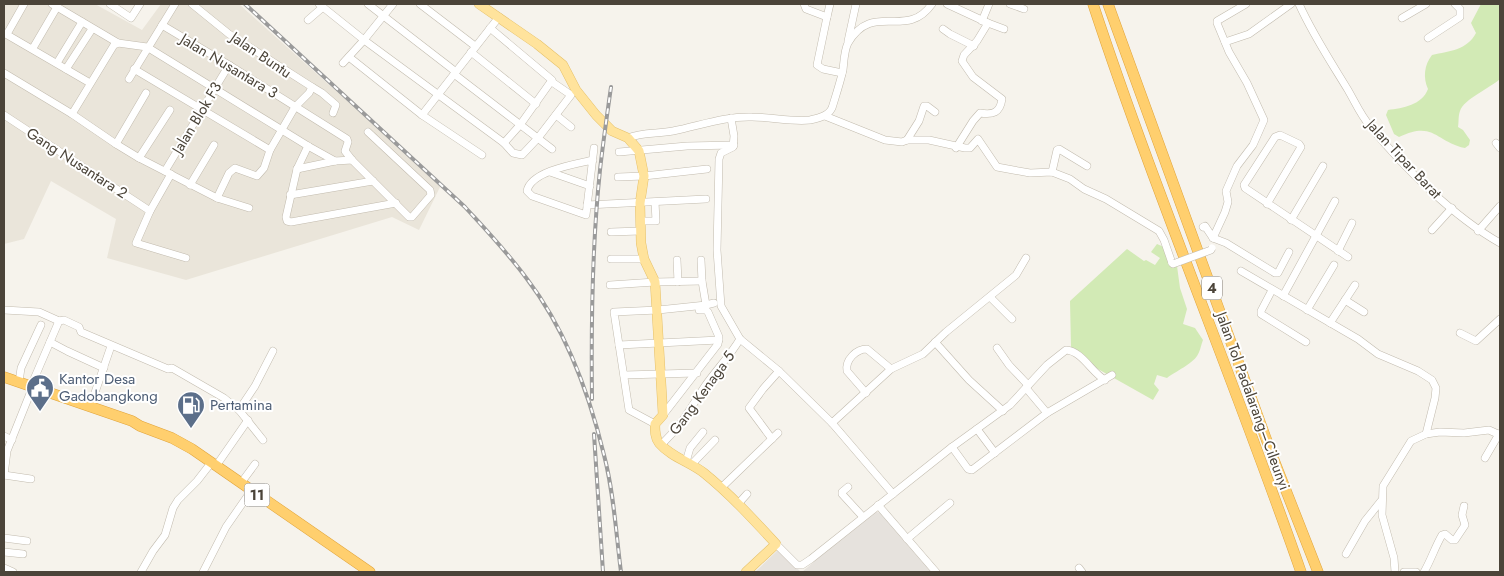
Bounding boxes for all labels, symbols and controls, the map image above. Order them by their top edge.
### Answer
street label: Jalan Buntu [224,25,296,84]
street label: Jalan Nusantara 3 [174,27,282,104]
street label: Jalan Blok F3 [166,78,227,160]
street label: Jalan Tipar Barat [1360,113,1447,204]
street label: Gang Nusantara 2 [22,122,132,204]
road number: 4 [1202,276,1222,300]
street label: Jalan Tol Padalarang–Cileunyi [1210,307,1296,493]
street label: Gang Kenaga 5 [664,346,740,440]
place label: Kantor Desa Gadobangkong [59,368,158,407]
public building icon: Kantor Desa Gadobangkong [25,373,55,412]
fuel station icon: Pertamina [176,390,206,429]
place label: Pertamina [210,394,272,416]
road number: 11 [244,484,270,506]

